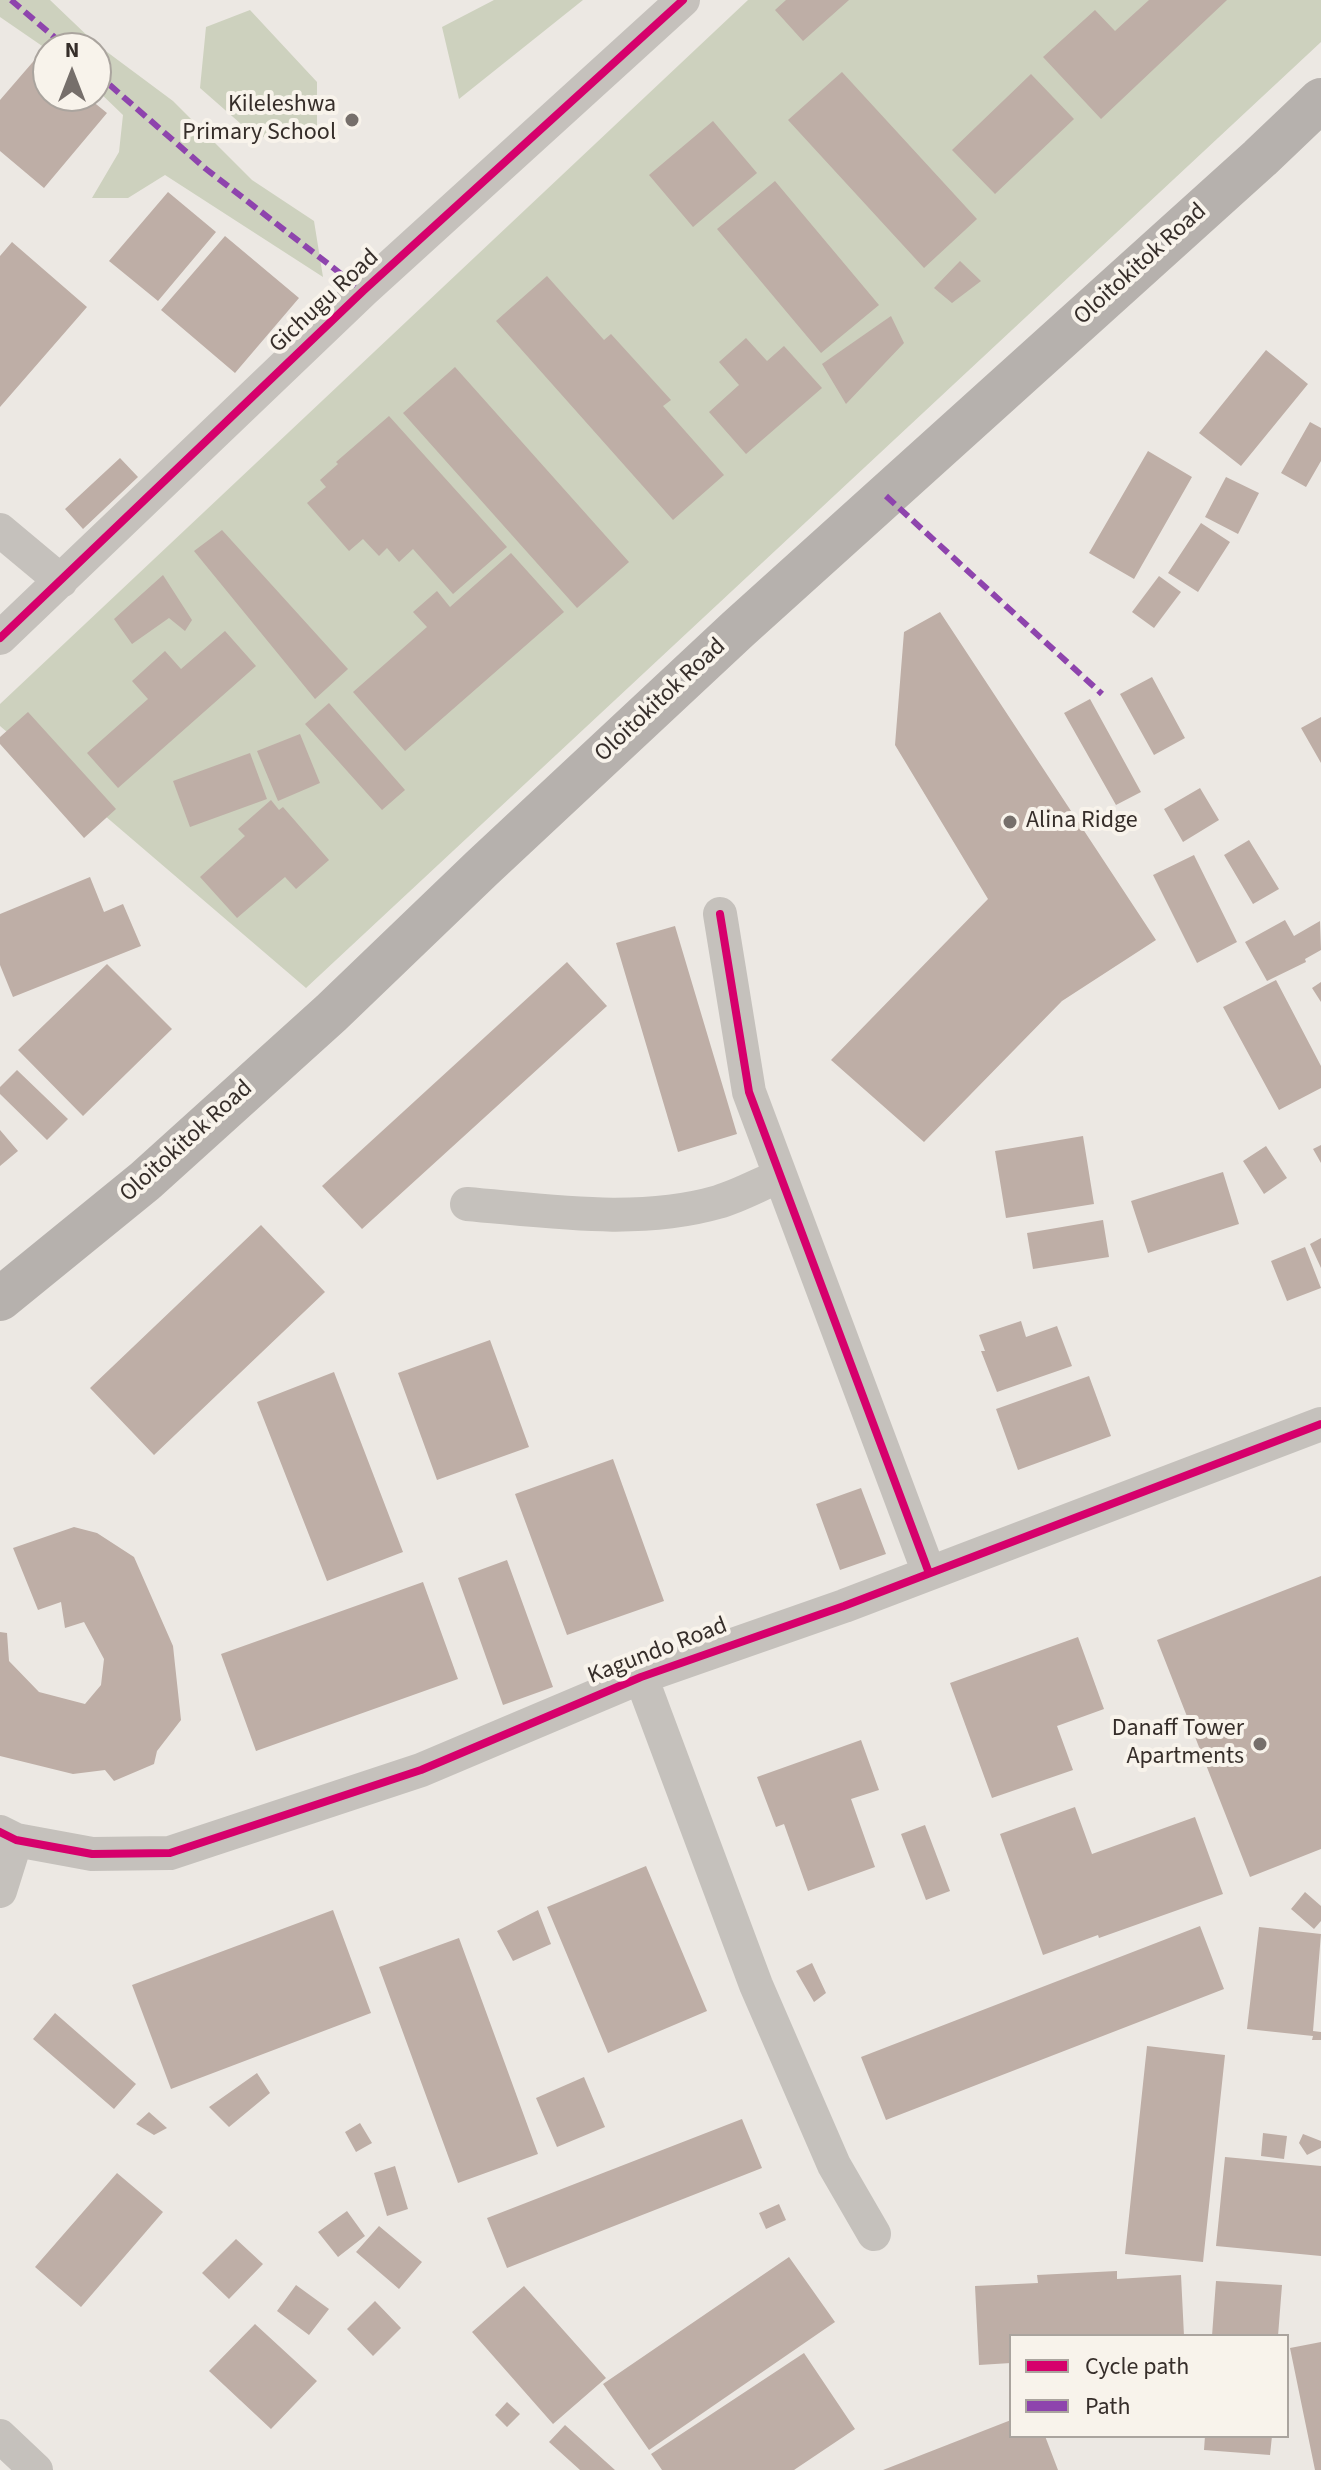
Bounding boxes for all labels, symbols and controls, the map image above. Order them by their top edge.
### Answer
north arrow [32,32,112,112]
text: N [65,34,79,66]
place label: Kileleshwa Primary School [182,92,336,148]
marker: Kileleshwa Primary School [343,111,361,129]
street label: Oloitokitok Road [1069,198,1213,332]
street label: Gichugu Road [264,244,386,360]
street label: Oloitokitok Road [590,633,732,769]
place label: Alina Ridge [1026,808,1138,836]
marker: Alina Ridge [1001,813,1019,831]
street label: Oloitokitok Road [115,1075,259,1209]
street label: Kagundo Road [584,1612,732,1692]
place label: Danaff Tower Apartments [1112,1716,1244,1772]
marker: Danaff Tower Apartments [1251,1735,1269,1753]
legend [1009,2334,1289,2438]
text: Cycle path [1085,2349,1189,2384]
text: Path [1085,2389,1131,2424]

